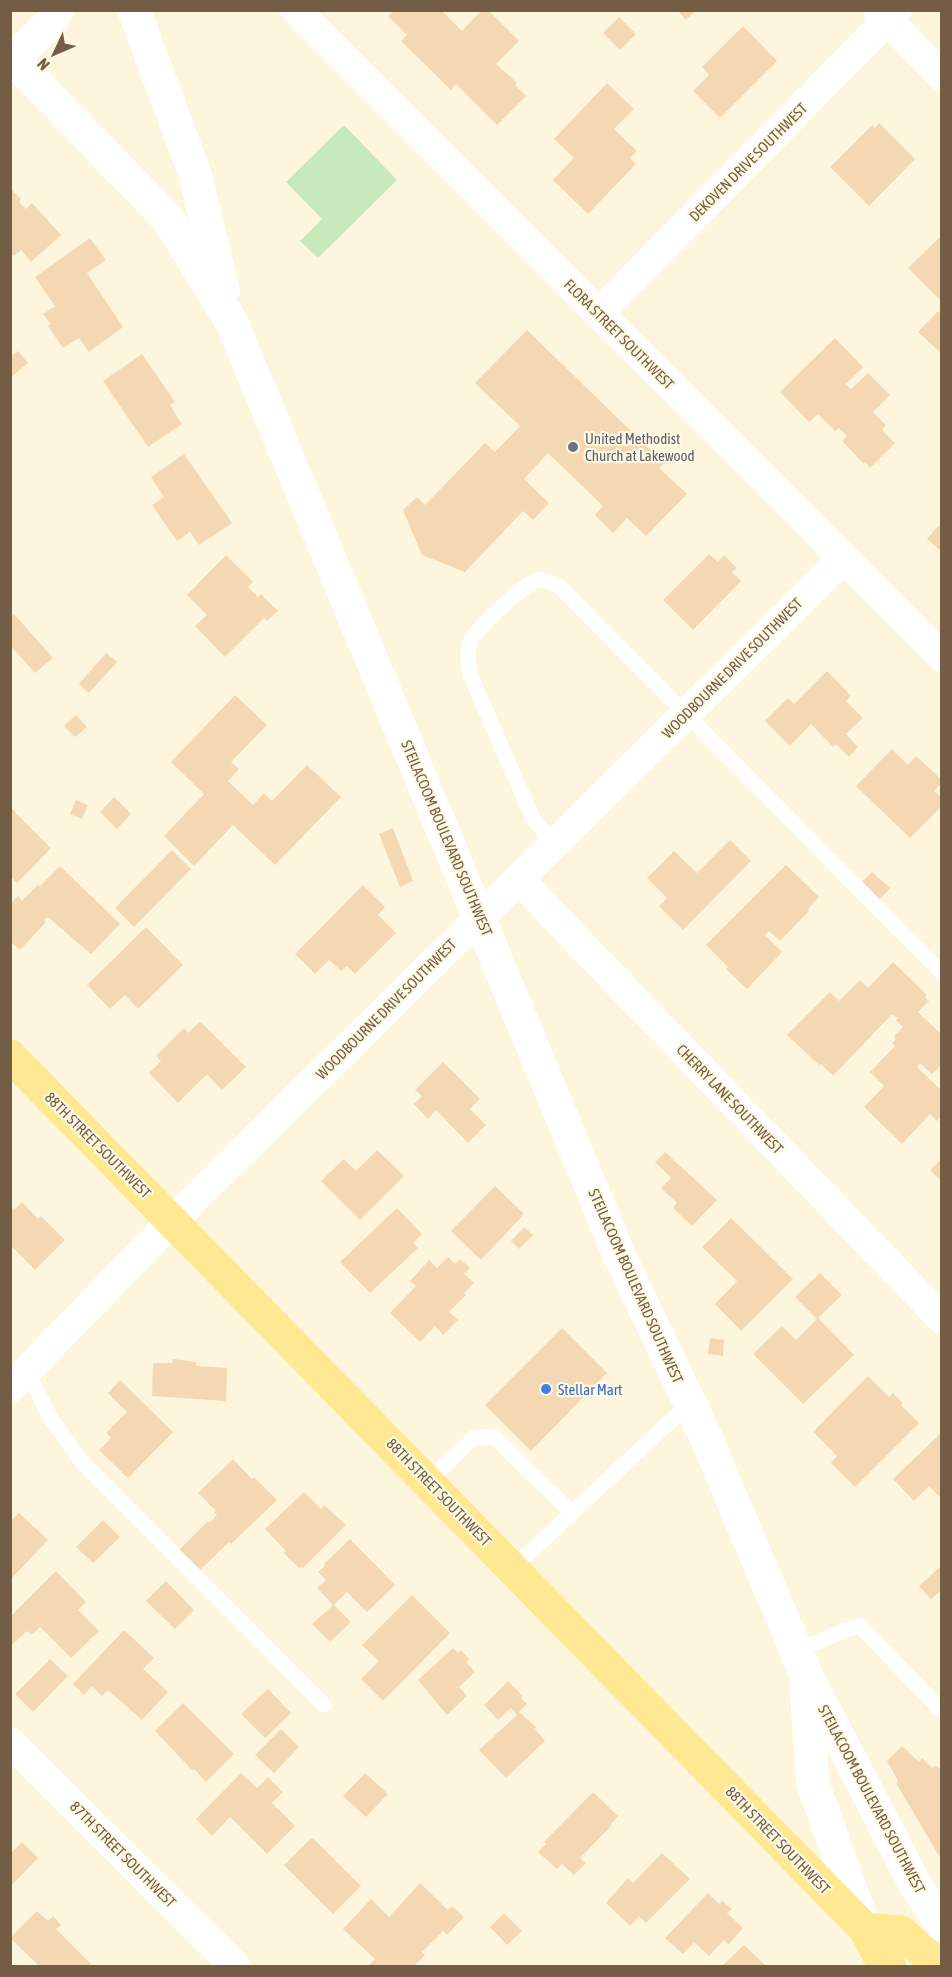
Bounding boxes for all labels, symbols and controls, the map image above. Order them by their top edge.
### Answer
north arrow [24,24,84,84]
text: N [33,55,53,74]
street label: DEKOVEN DRIVE SOUTHWEST [685,99,811,225]
street label: FLORA STREET SOUTHWEST [561,276,678,393]
place label: United Methodist Church at Lakewood [585,430,695,464]
marker: United Methodist Church at Lakewood [566,440,580,454]
street label: WOODBOURNE DRIVE SOUTHWEST [658,594,806,742]
street label: STEILACOOM BOULEVARD SOUTHWEST [398,738,496,939]
street label: WOODBOURNE DRIVE SOUTHWEST [312,935,460,1083]
street label: CHERRY LANE SOUTHWEST [673,1041,787,1157]
street label: 88TH STREET SOUTHWEST [42,1089,155,1202]
street label: STEILACOOM BOULEVARD SOUTHWEST [585,1186,687,1386]
place label: Stellar Mart [558,1381,622,1398]
marker: Stellar Mart [539,1382,553,1396]
street label: 88TH STREET SOUTHWEST [383,1435,495,1549]
street label: STEILACOOM BOULEVARD SOUTHWEST [815,1702,929,1896]
street label: 88TH STREET SOUTHWEST [722,1783,834,1897]
street label: 87TH STREET SOUTHWEST [67,1798,180,1911]

